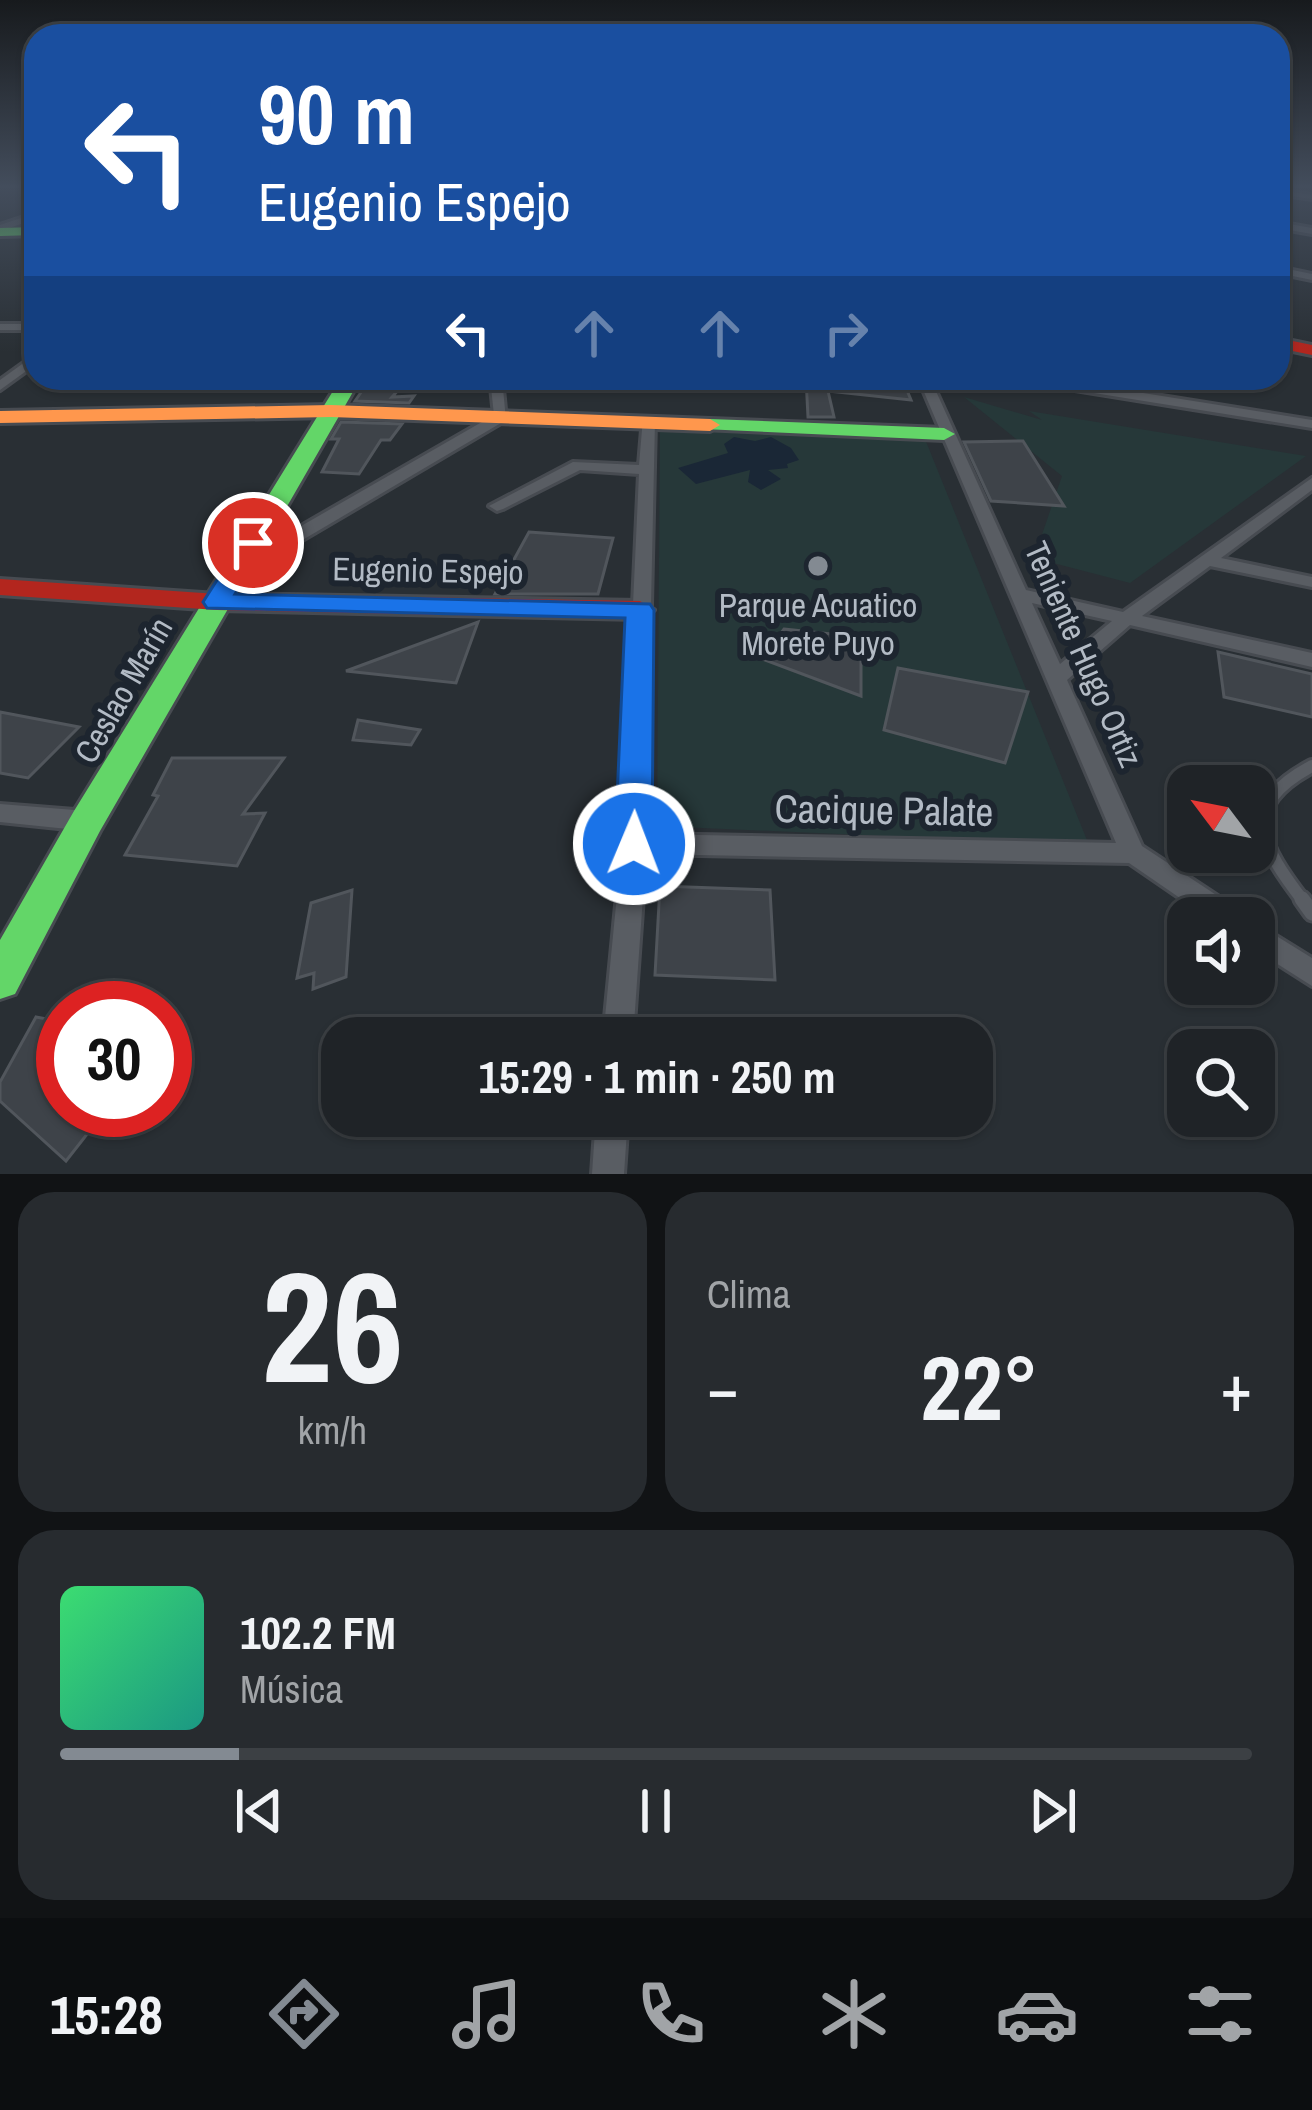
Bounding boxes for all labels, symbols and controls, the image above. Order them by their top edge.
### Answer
text: 90 m [258,57,415,170]
icon: left [60,72,216,228]
text: Eugenio Espejo [258,165,571,238]
icon: left [435,300,501,366]
icon: ahead [561,300,627,366]
icon: ahead [687,300,753,366]
icon: right [813,300,879,366]
pin [202,492,304,594]
icon: arrive [220,510,286,576]
street label: Teniente Hugo Ortiz [1015,534,1153,774]
street label: Eugenio Espejo [332,546,524,594]
marker: Parque Acuatico Morete Puyo [805,553,831,579]
place label: Parque Acuatico Morete Puyo [719,583,917,665]
street label: Ceslao Marín [64,609,182,771]
north arrow [1167,765,1275,873]
map controls [1167,765,1275,1137]
position arrow [571,781,697,907]
street label: Cacique Palate [774,782,994,838]
button: sound [1167,897,1275,1005]
speed limit sign: 30 [36,981,192,1137]
button: search [1167,1029,1275,1137]
text: 15:29 · 1 min · 250 m [479,1046,835,1107]
text: 26 [261,1221,404,1431]
text: Clima [707,1268,791,1320]
text: 22° [920,1327,1039,1448]
text: − [707,1343,739,1432]
text: + [1220,1343,1252,1432]
text: km/h [298,1404,367,1456]
text: 102.2 FM [240,1602,396,1663]
text: Música [240,1663,343,1715]
icon: previous [226,1778,292,1844]
icon: pause [623,1778,689,1844]
icon: next [1020,1778,1086,1844]
icon: directions [262,1972,346,2056]
icon: music [445,1972,529,2056]
icon: phone [629,1972,713,2056]
icon: climate [812,1972,896,2056]
icon: car [995,1972,1079,2056]
icon: filters [1178,1972,1262,2056]
text: 15:28 [50,1978,163,2051]

